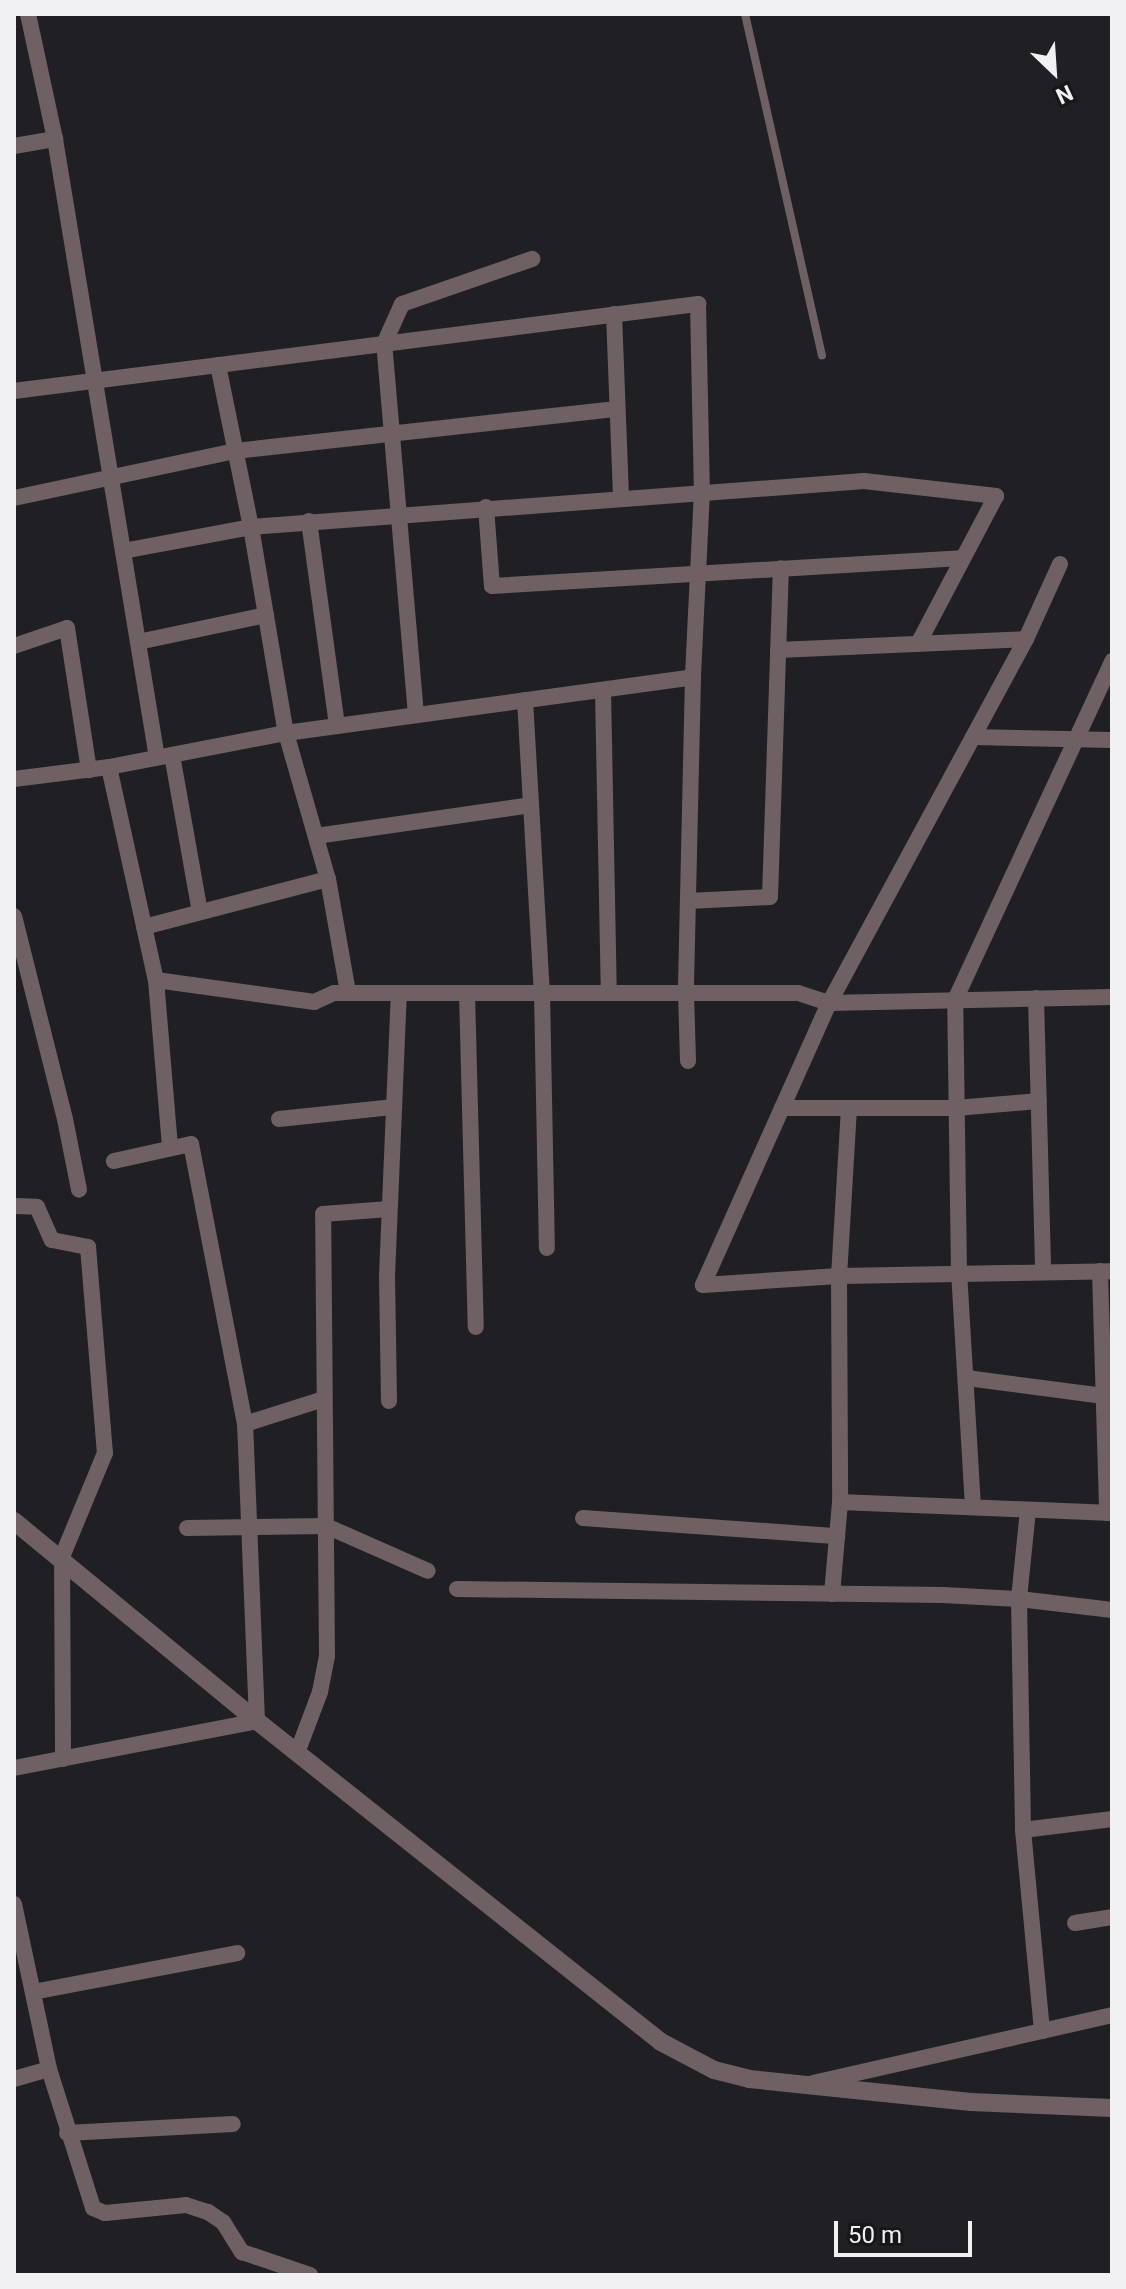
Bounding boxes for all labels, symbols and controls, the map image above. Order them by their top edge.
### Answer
north arrow [1014,32,1094,112]
text: N [1052,80,1077,109]
scale bar [838,2205,976,2255]
text: 50 m [848,2221,902,2249]

